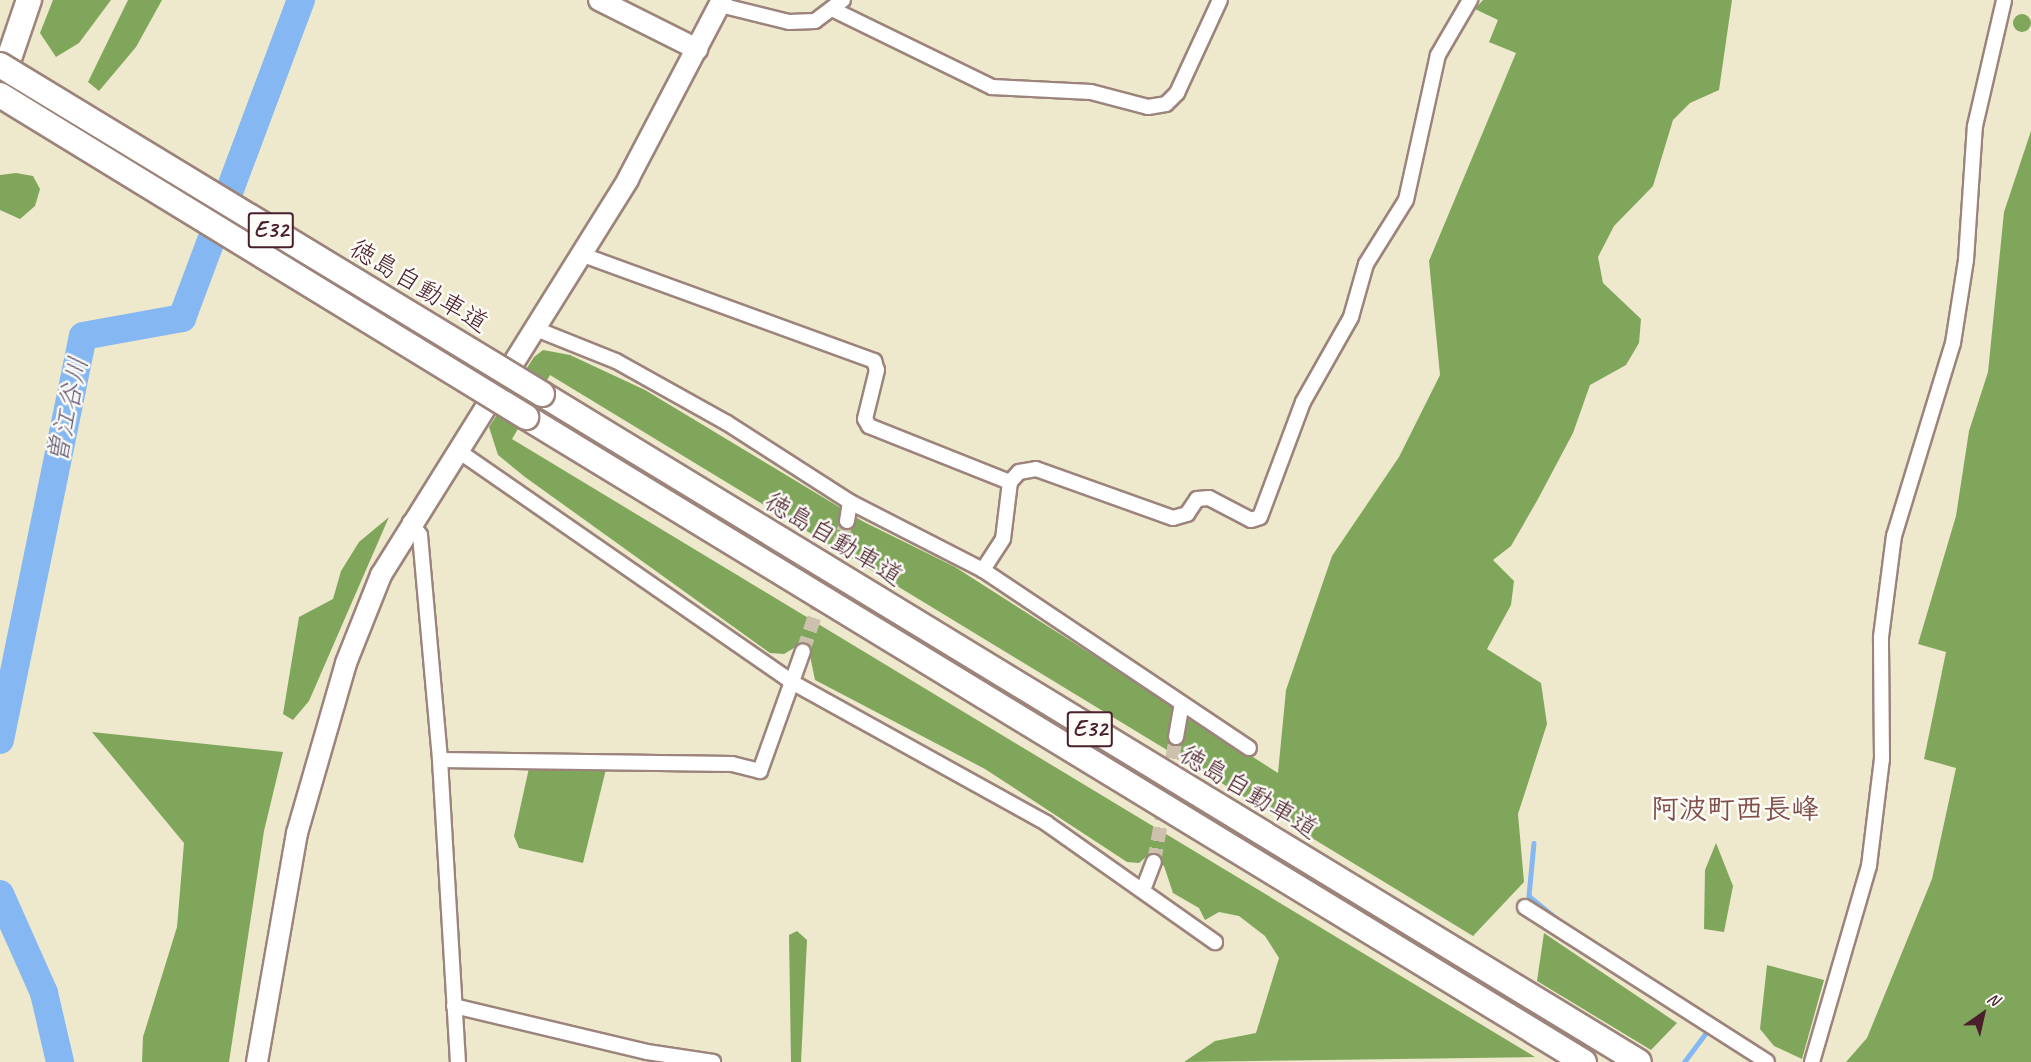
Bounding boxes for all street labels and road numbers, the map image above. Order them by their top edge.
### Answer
road number: E32 [247,209,295,251]
street label: 徳島自動車道 [344,232,494,340]
street label: 徳島自動車道 [759,485,909,593]
road number: E32 [1066,708,1114,750]
street label: 徳島自動車道 [1174,738,1324,846]

